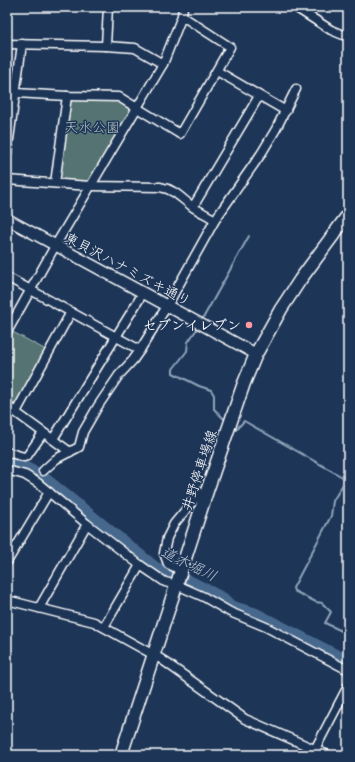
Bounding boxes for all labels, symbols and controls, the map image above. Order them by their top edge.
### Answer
park label: 天水公園 [64,117,120,139]
street label: 東貝沢ハナミズキ通り [60,227,195,313]
place label: セブンイレブン [143,315,241,337]
marker: セブンイレブン [244,320,254,330]
street label: 井野停車場線 [177,427,223,514]
water label: 道木堀川 [156,541,221,589]

